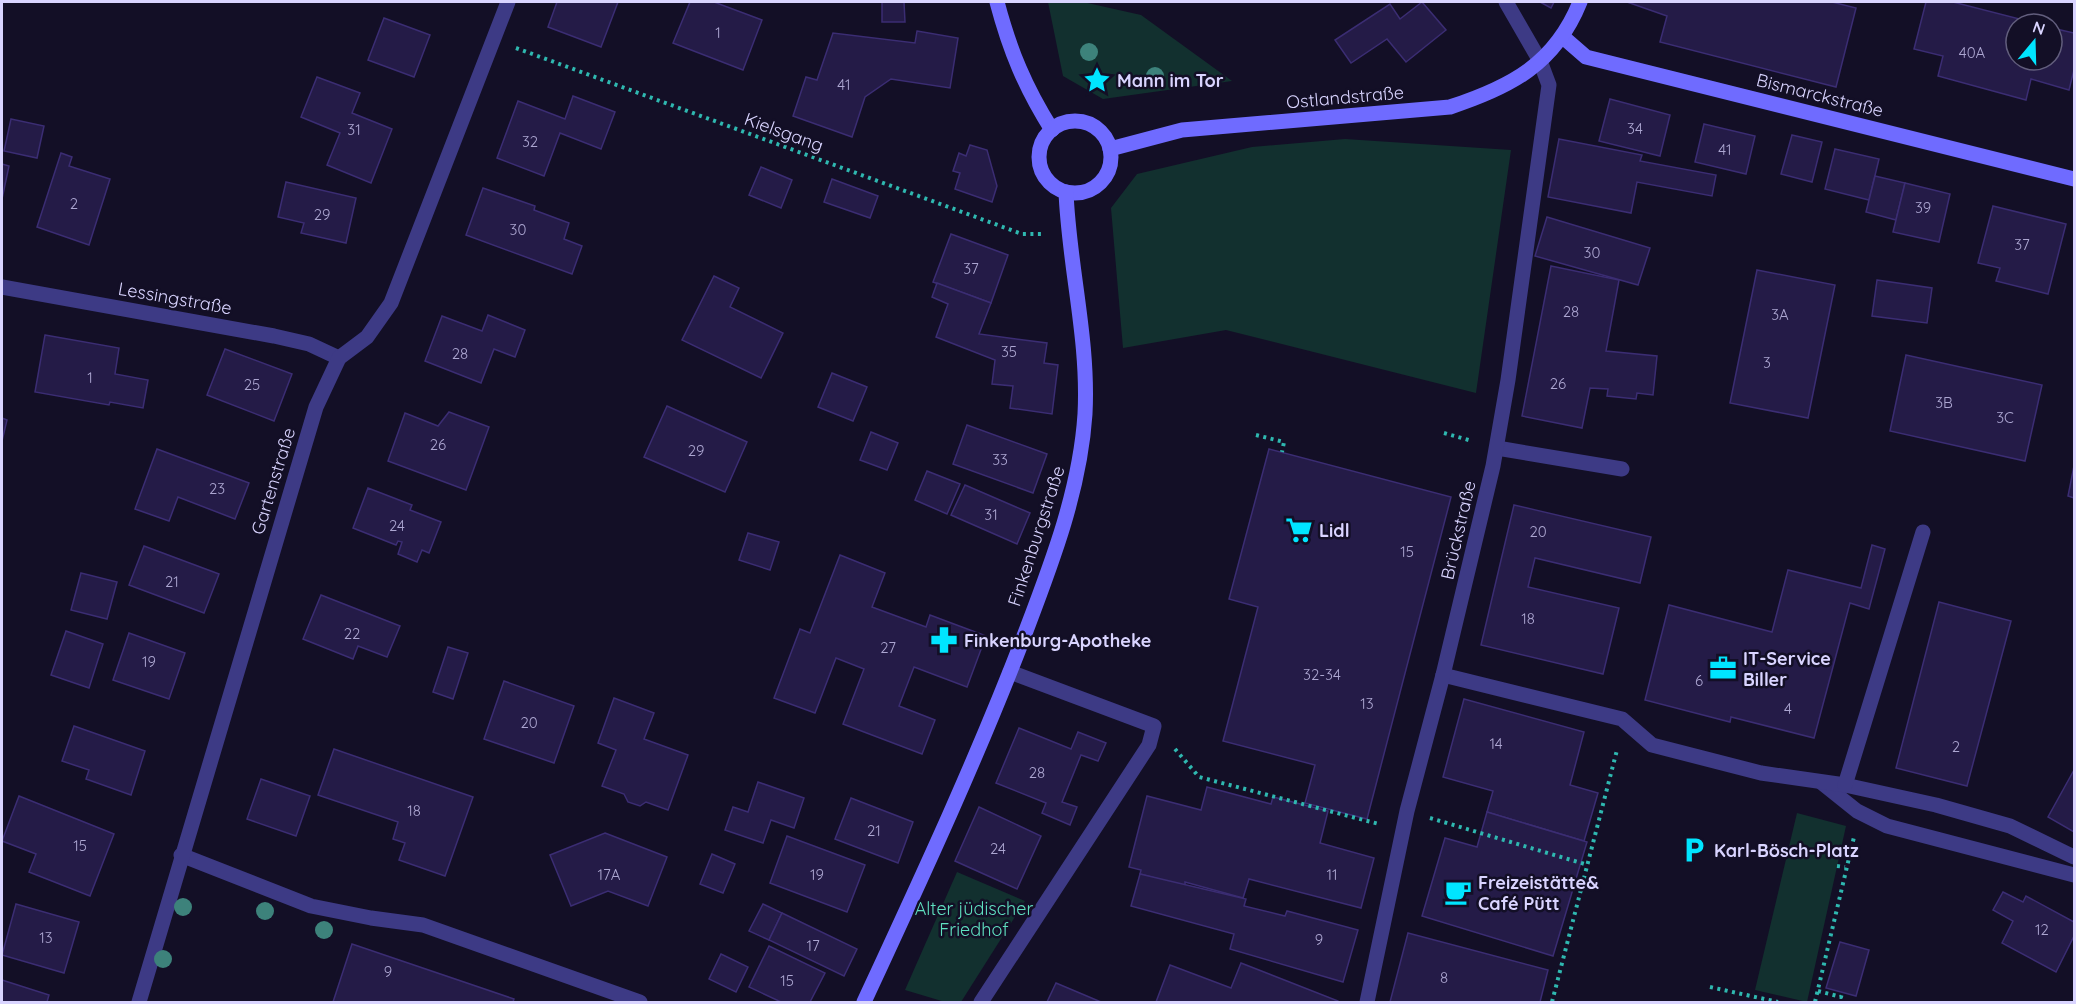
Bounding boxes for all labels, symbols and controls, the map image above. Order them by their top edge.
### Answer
north arrow [2004,12,2064,72]
text: N [2030,16,2048,39]
house number: 1 [715,23,721,42]
house number: 40A [1959,43,1986,62]
place icon: Mann im Tor [1082,65,1112,95]
street label: Bismarckstraße [1754,68,1886,122]
place label: Mann im Tor [1117,69,1224,92]
house number: 41 [837,75,851,94]
street label: Ostlandstraße [1285,80,1405,114]
street label: Kielsgang [741,107,827,157]
house number: 34 [1627,119,1643,138]
house number: 31 [347,120,361,139]
house number: 32 [522,132,538,151]
house number: 41 [1718,140,1732,159]
house number: 2 [70,194,78,213]
house number: 39 [1915,198,1931,217]
house number: 29 [314,205,330,224]
house number: 30 [510,220,526,239]
house number: 37 [2014,235,2030,254]
house number: 30 [1584,243,1600,262]
house number: 37 [963,259,979,278]
street label: Lessingstraße [116,277,234,319]
house number: 28 [1563,302,1579,321]
house number: 3A [1771,305,1789,324]
house number: 35 [1001,342,1017,361]
house number: 28 [452,344,468,363]
house number: 3 [1763,353,1771,372]
house number: 1 [87,368,93,387]
house number: 26 [1550,374,1566,393]
house number: 25 [244,375,260,394]
house number: 3B [1935,393,1953,412]
house number: 3C [1996,408,2014,427]
street label: Gartenstraße [246,425,300,537]
house number: 26 [430,435,446,454]
house number: 29 [688,441,704,460]
house number: 33 [992,450,1008,469]
street label: Finkenburgstraße [1002,463,1070,609]
street label: Brückstraße [1435,478,1481,582]
house number: 23 [209,479,225,498]
house number: 31 [984,505,998,524]
supermarket icon: Lidl [1284,515,1314,545]
house number: 24 [389,516,405,535]
place label: Lidl [1319,519,1350,542]
house number: 20 [1529,522,1547,541]
house number: 15 [1400,542,1414,561]
house number: 21 [165,572,179,591]
house number: 18 [1521,609,1535,628]
house number: 22 [344,624,360,643]
pharmacy icon: Finkenburg-Apotheke [929,625,959,655]
place label: Finkenburg-Apotheke [964,629,1151,652]
house number: 27 [880,638,896,657]
place label: IT-Service Biller [1743,647,1831,691]
house number: 19 [142,652,156,671]
office icon: IT-Service Biller [1708,653,1738,683]
house number: 32-34 [1303,665,1341,684]
house number: 6 [1695,671,1703,690]
house number: 13 [1360,694,1374,713]
house number: 4 [1784,699,1792,718]
house number: 20 [520,713,538,732]
house number: 14 [1489,734,1503,753]
house number: 2 [1952,737,1960,756]
house number: 28 [1029,763,1045,782]
house number: 18 [407,801,421,820]
house number: 21 [867,821,881,840]
parking icon: Karl-Bösch-Platz [1679,835,1709,865]
house number: 15 [73,836,87,855]
house number: 24 [990,839,1006,858]
place label: Karl-Bösch-Platz [1714,839,1859,862]
house number: 17A [598,865,621,884]
house number: 19 [810,865,824,884]
house number: 11 [1326,865,1338,884]
place label: Freizeistätte& Café Pütt [1478,871,1599,915]
cafe icon: Freizeistätte& Café Pütt [1443,877,1473,907]
park label: Alter jüdischer Friedhof [915,897,1033,941]
house number: 12 [2035,920,2049,939]
house number: 13 [39,928,53,947]
house number: 9 [1315,930,1323,949]
house number: 17 [806,936,820,955]
house number: 9 [384,962,392,981]
house number: 8 [1440,968,1448,987]
house number: 15 [780,971,794,990]

